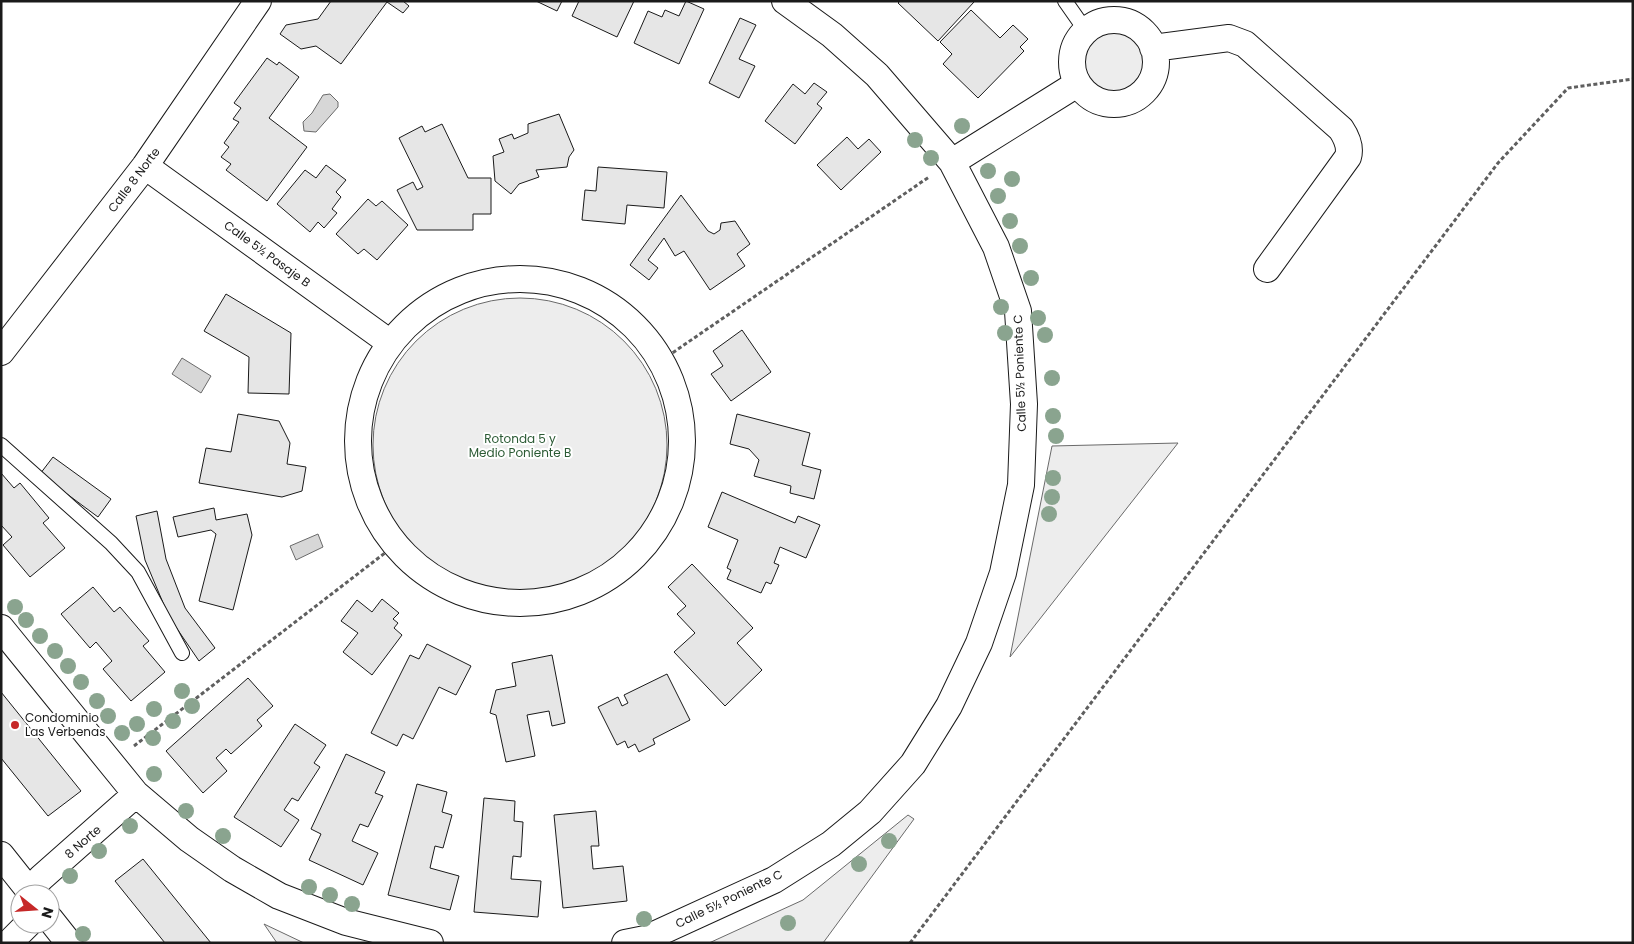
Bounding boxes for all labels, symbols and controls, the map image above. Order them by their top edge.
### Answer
street label: Calle 8 Norte [104,144,164,216]
street label: Calle 5½ Pasaje B [221,216,314,291]
street label: Calle 5½ Poniente C [1009,314,1030,432]
park label: Rotonda 5 y Medio Poniente B [469,430,571,461]
place label: Condominio Las Verbenas [25,709,105,740]
marker: Condominio Las Verbenas [9,719,21,731]
street label: 8 Norte [61,821,105,862]
street label: Calle 5½ Poniente C [672,865,785,932]
north arrow [10,884,60,934]
text: N [36,905,59,921]

